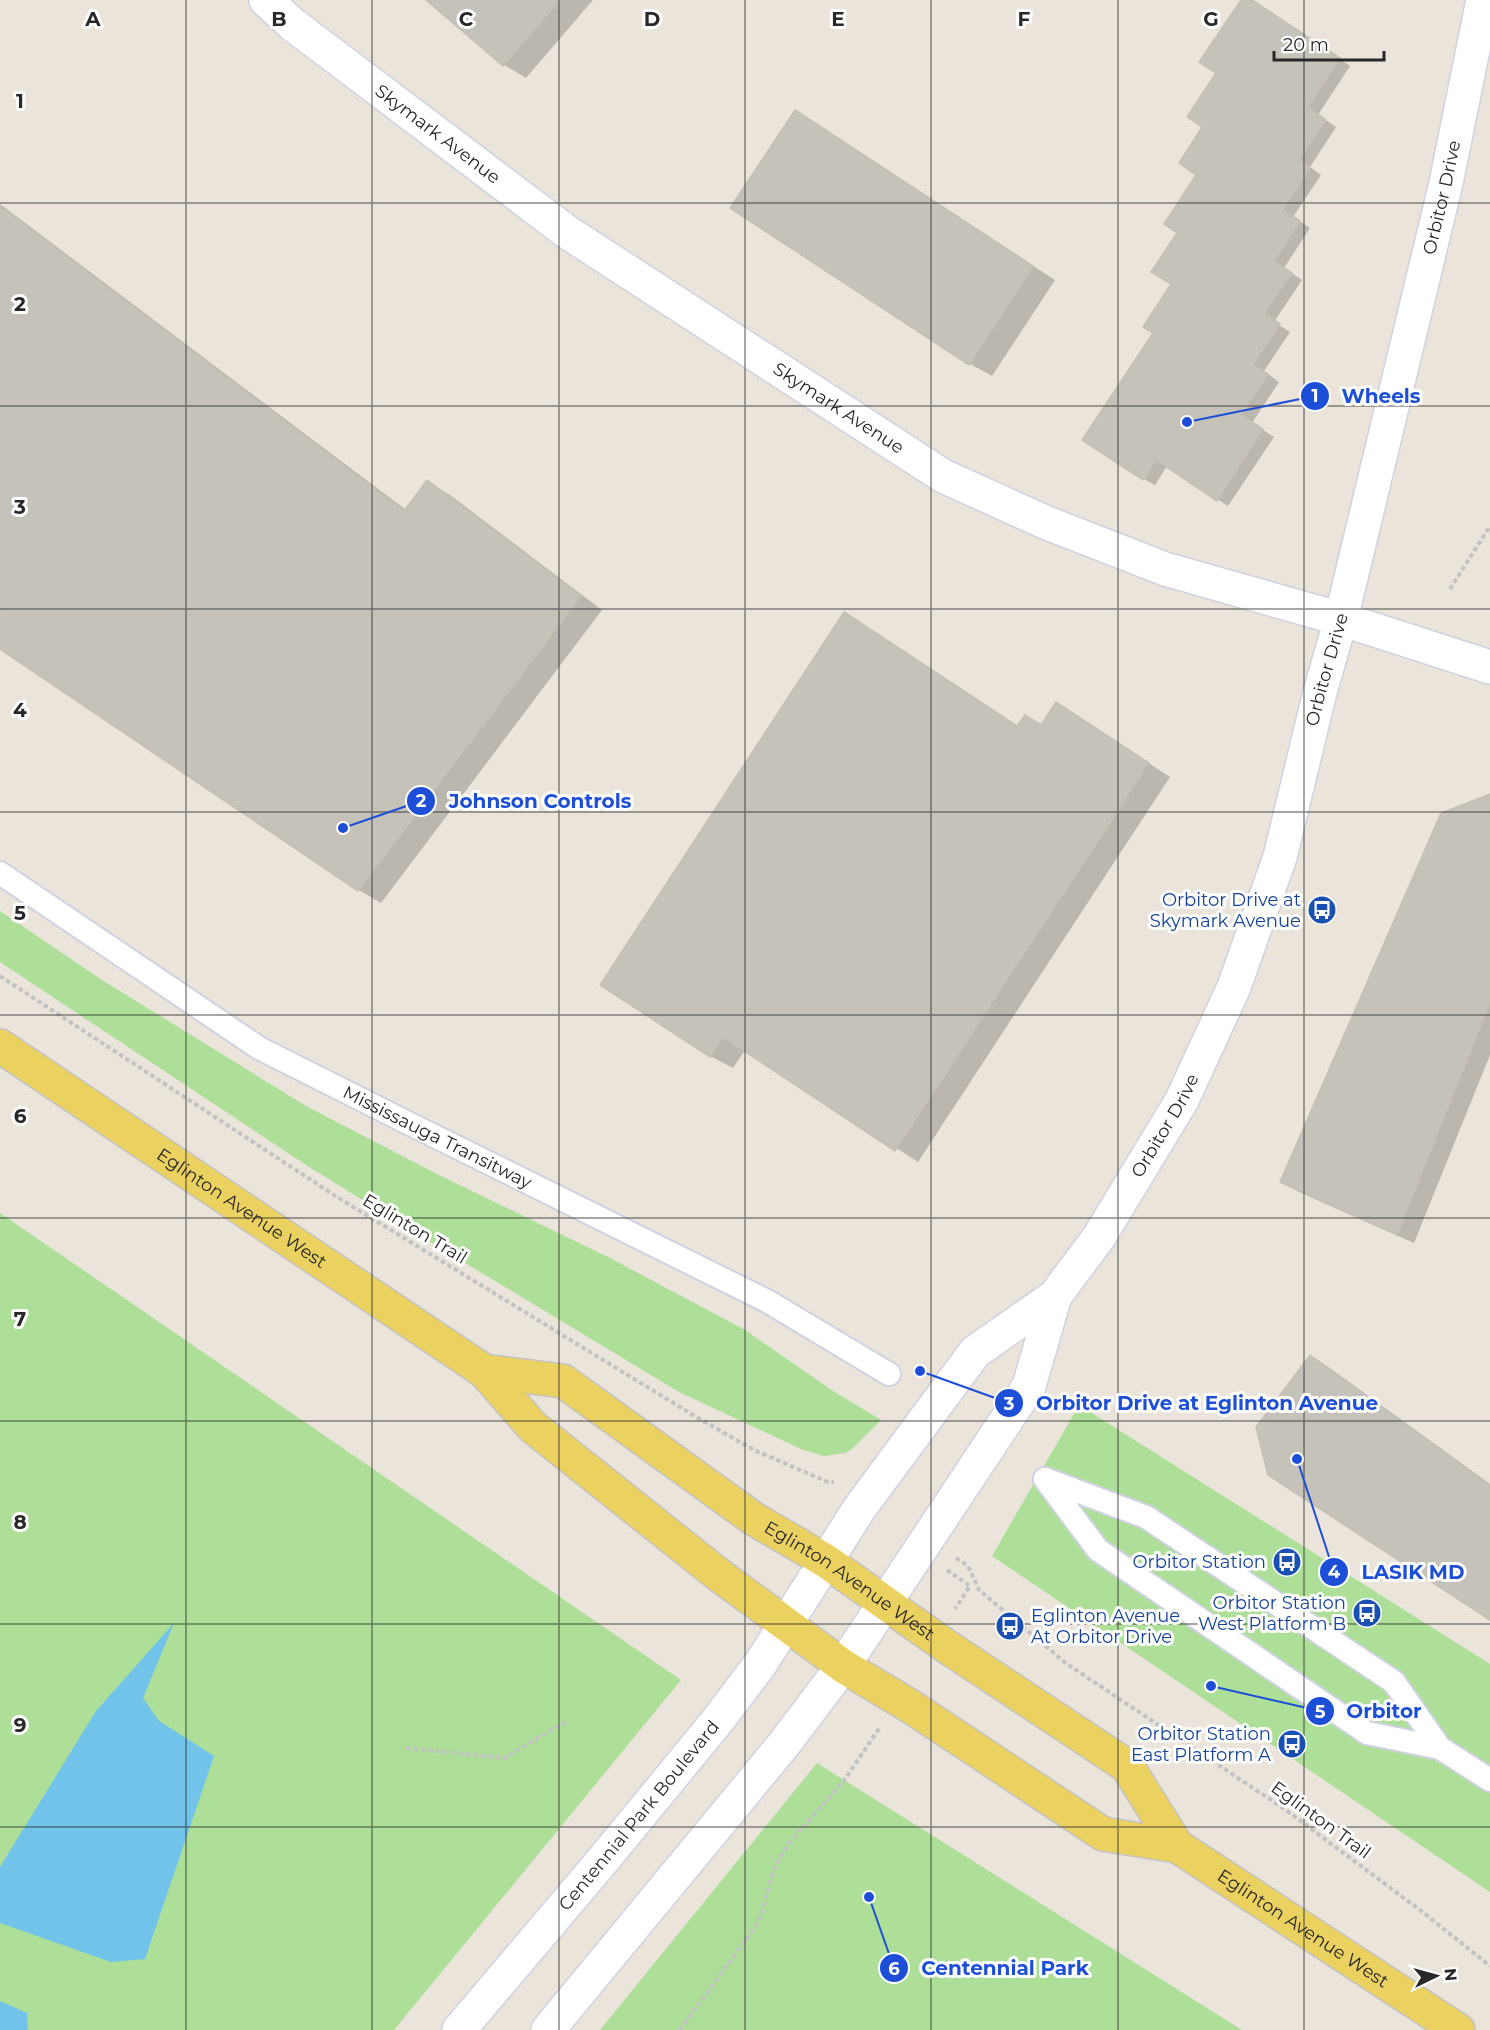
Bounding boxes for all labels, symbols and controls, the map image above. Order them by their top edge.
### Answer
text: A [84,7,101,31]
text: B [271,7,287,31]
text: C [459,7,474,31]
text: D [644,7,660,31]
text: E [831,7,845,31]
text: F [1018,7,1031,31]
text: G [1203,7,1219,31]
scale bar [1274,24,1384,62]
text: 20 m [1283,34,1329,56]
street label: Skymark Avenue [371,80,505,189]
text: 1 [16,89,24,113]
street label: Orbitor Drive [1418,138,1465,257]
text: 2 [14,292,26,316]
street label: Skymark Avenue [769,358,908,459]
callout: Wheels [1300,377,1432,415]
text: Wheels [1342,384,1421,408]
text: 1 [1311,385,1319,407]
text: 3 [13,495,26,519]
street label: Orbitor Drive [1301,611,1353,728]
text: 4 [13,698,27,722]
callout: Johnson Controls [406,782,643,820]
text: Johnson Controls [448,789,632,813]
text: 2 [416,790,427,812]
place label: Orbitor Drive at Skymark Avenue [1150,889,1301,932]
bus stop icon: Orbitor Drive at Skymark Avenue [1306,894,1338,926]
text: 5 [14,901,26,925]
street label: Orbitor Drive [1127,1070,1204,1182]
street label: Mississauga Transitway [339,1081,536,1194]
text: 6 [14,1104,27,1128]
street label: Eglinton Avenue West [152,1143,331,1273]
street label: Eglinton Trail [359,1189,471,1269]
text: 7 [14,1307,26,1331]
callout: Orbitor Drive at Eglinton Avenue [994,1384,1390,1422]
text: Orbitor Drive at Eglinton Avenue [1036,1391,1378,1415]
text: 3 [1003,1393,1015,1415]
text: 8 [13,1510,27,1534]
street label: Eglinton Avenue West [760,1516,939,1645]
bus stop icon: Orbitor Station [1271,1546,1303,1578]
place label: Orbitor Station [1132,1551,1266,1573]
callout: LASIK MD [1319,1553,1476,1591]
text: LASIK MD [1362,1560,1464,1584]
text: 4 [1328,1561,1341,1583]
place label: Orbitor Station West Platform B [1198,1592,1346,1635]
bus stop icon: Orbitor Station West Platform B [1351,1597,1383,1629]
place label: Eglinton Avenue At Orbitor Drive [1031,1605,1180,1648]
bus stop icon: Eglinton Avenue At Orbitor Drive [994,1610,1026,1642]
callout: Orbitor [1305,1692,1434,1730]
text: Orbitor [1346,1699,1422,1723]
text: 5 [1315,1701,1326,1723]
text: 9 [14,1713,26,1737]
street label: Centennial Park Boulevard [554,1716,724,1915]
place label: Orbitor Station East Platform A [1131,1723,1271,1766]
bus stop icon: Orbitor Station East Platform A [1276,1728,1308,1760]
street label: Eglinton Trail [1267,1776,1375,1864]
street label: Eglinton Avenue West [1213,1864,1393,1992]
north arrow [1406,1946,1466,2006]
callout: Centennial Park [879,1949,1101,1987]
text: Centennial Park [921,1956,1090,1980]
text: 6 [888,1958,900,1980]
text: N [1440,1967,1460,1982]

